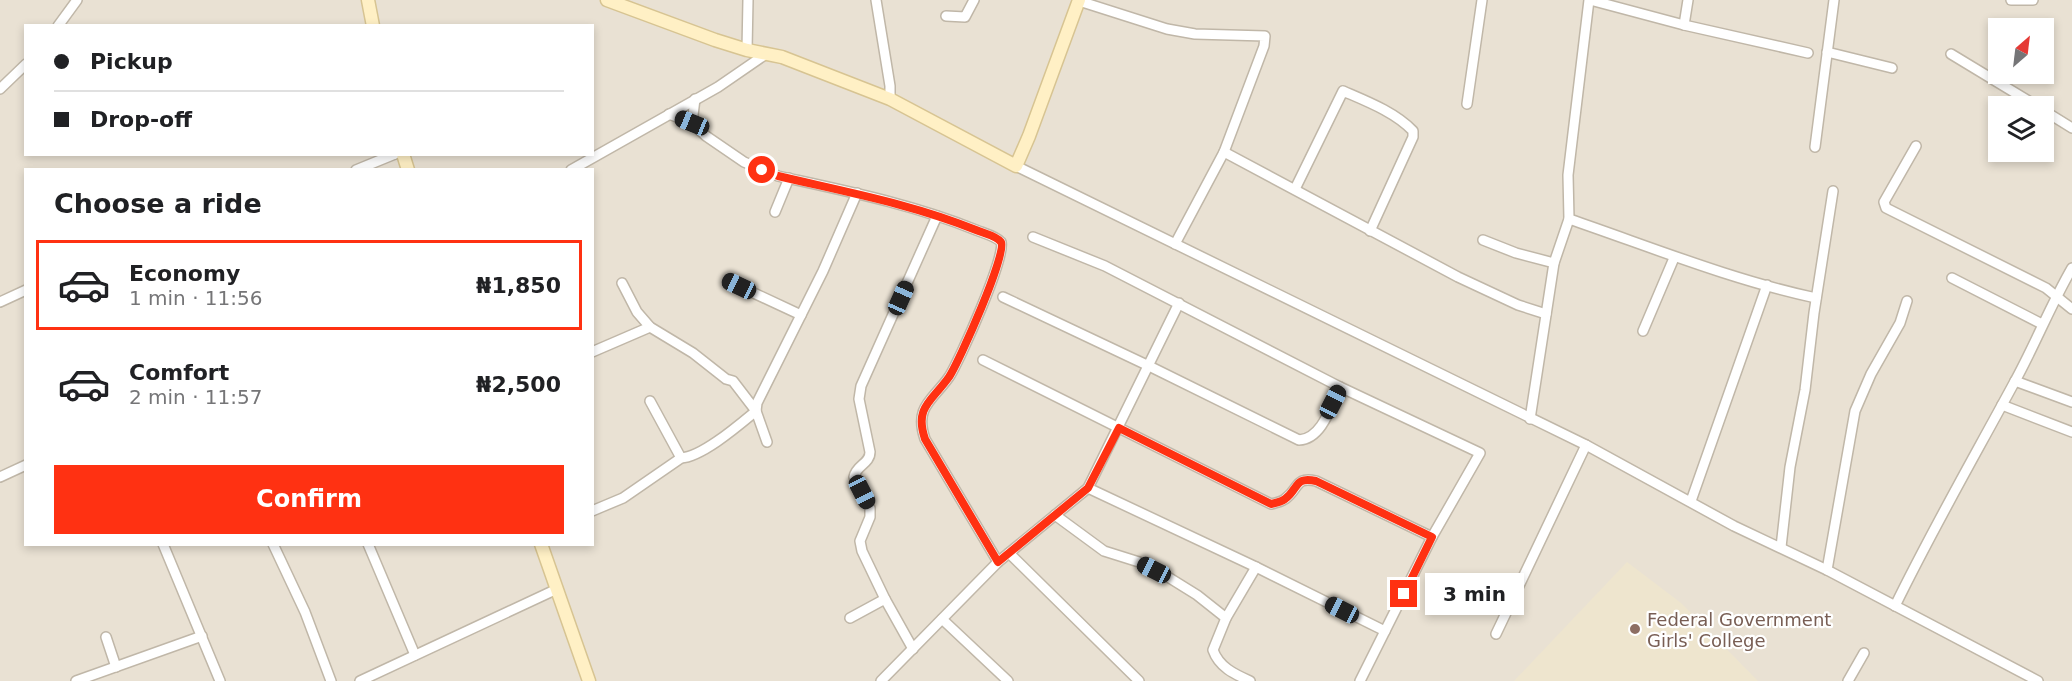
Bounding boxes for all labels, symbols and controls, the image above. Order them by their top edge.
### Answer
north arrow [1988,18,2054,84]
map controls [1988,18,2054,162]
text: Pickup [90,49,173,74]
button: layers [1988,96,2054,162]
text: Drop-off [90,107,192,132]
car [672,108,712,138]
route start [748,156,775,183]
text: Choose a ride [54,188,262,219]
icon: car [57,258,111,312]
text: Economy [129,261,240,286]
car [719,270,759,302]
text: ₦1,850 [476,273,561,298]
car [885,278,917,318]
text: 1 min · 11:56 [129,286,263,310]
icon: car [57,357,111,411]
text: Comfort [129,360,229,385]
text: ₦2,500 [476,372,561,397]
car [1317,382,1349,422]
text: 2 min · 11:57 [129,385,263,409]
button: Confirm [54,465,564,534]
car [846,472,878,512]
car [1134,554,1174,586]
callout: 3 min [1425,573,1524,615]
route end [1390,580,1417,607]
text: 3 min [1443,582,1506,606]
car [1322,594,1362,626]
place label: Federal Government Girls' College [1647,609,1831,651]
marker: Federal Government Girls' College [1628,622,1642,636]

